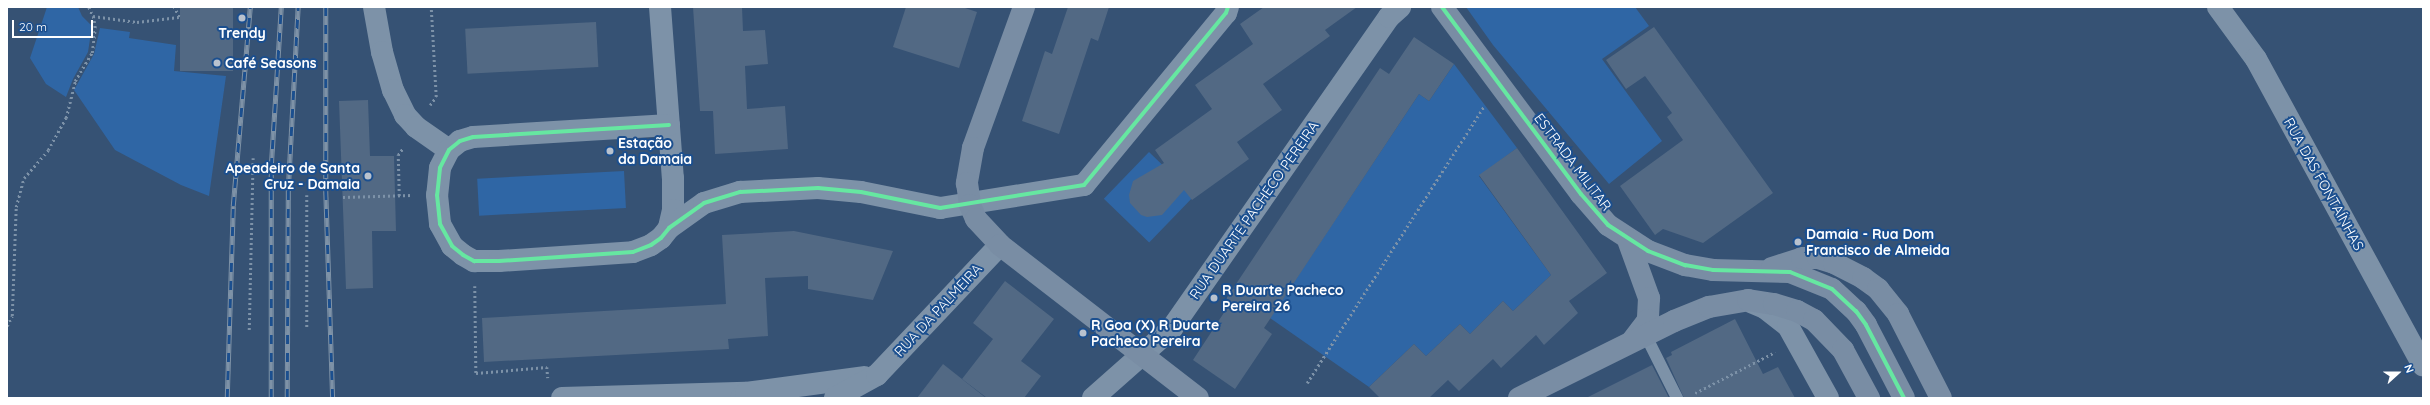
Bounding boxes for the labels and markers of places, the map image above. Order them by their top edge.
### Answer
marker: Trendy [237,13,247,23]
place label: Trendy [218,25,266,41]
place label: Café Seasons [225,55,316,71]
marker: Café Seasons [212,58,222,68]
place label: Estação da Damaia [618,135,692,168]
marker: Estação da Damaia [605,146,615,156]
place label: Apeadeiro de Santa Cruz - Damaia [225,160,360,192]
marker: Apeadeiro de Santa Cruz - Damaia [363,171,373,181]
place label: Damaia - Rua Dom Francisco de Almeida [1806,226,1950,258]
marker: Damaia - Rua Dom Francisco de Almeida [1793,237,1803,247]
place label: R Duarte Pacheco Pereira 26 [1222,282,1343,314]
marker: R Duarte Pacheco Pereira 26 [1209,293,1219,303]
place label: R Goa (X) R Duarte Pacheco Pereira [1091,317,1219,350]
marker: R Goa (X) R Duarte Pacheco Pereira [1078,328,1088,338]

